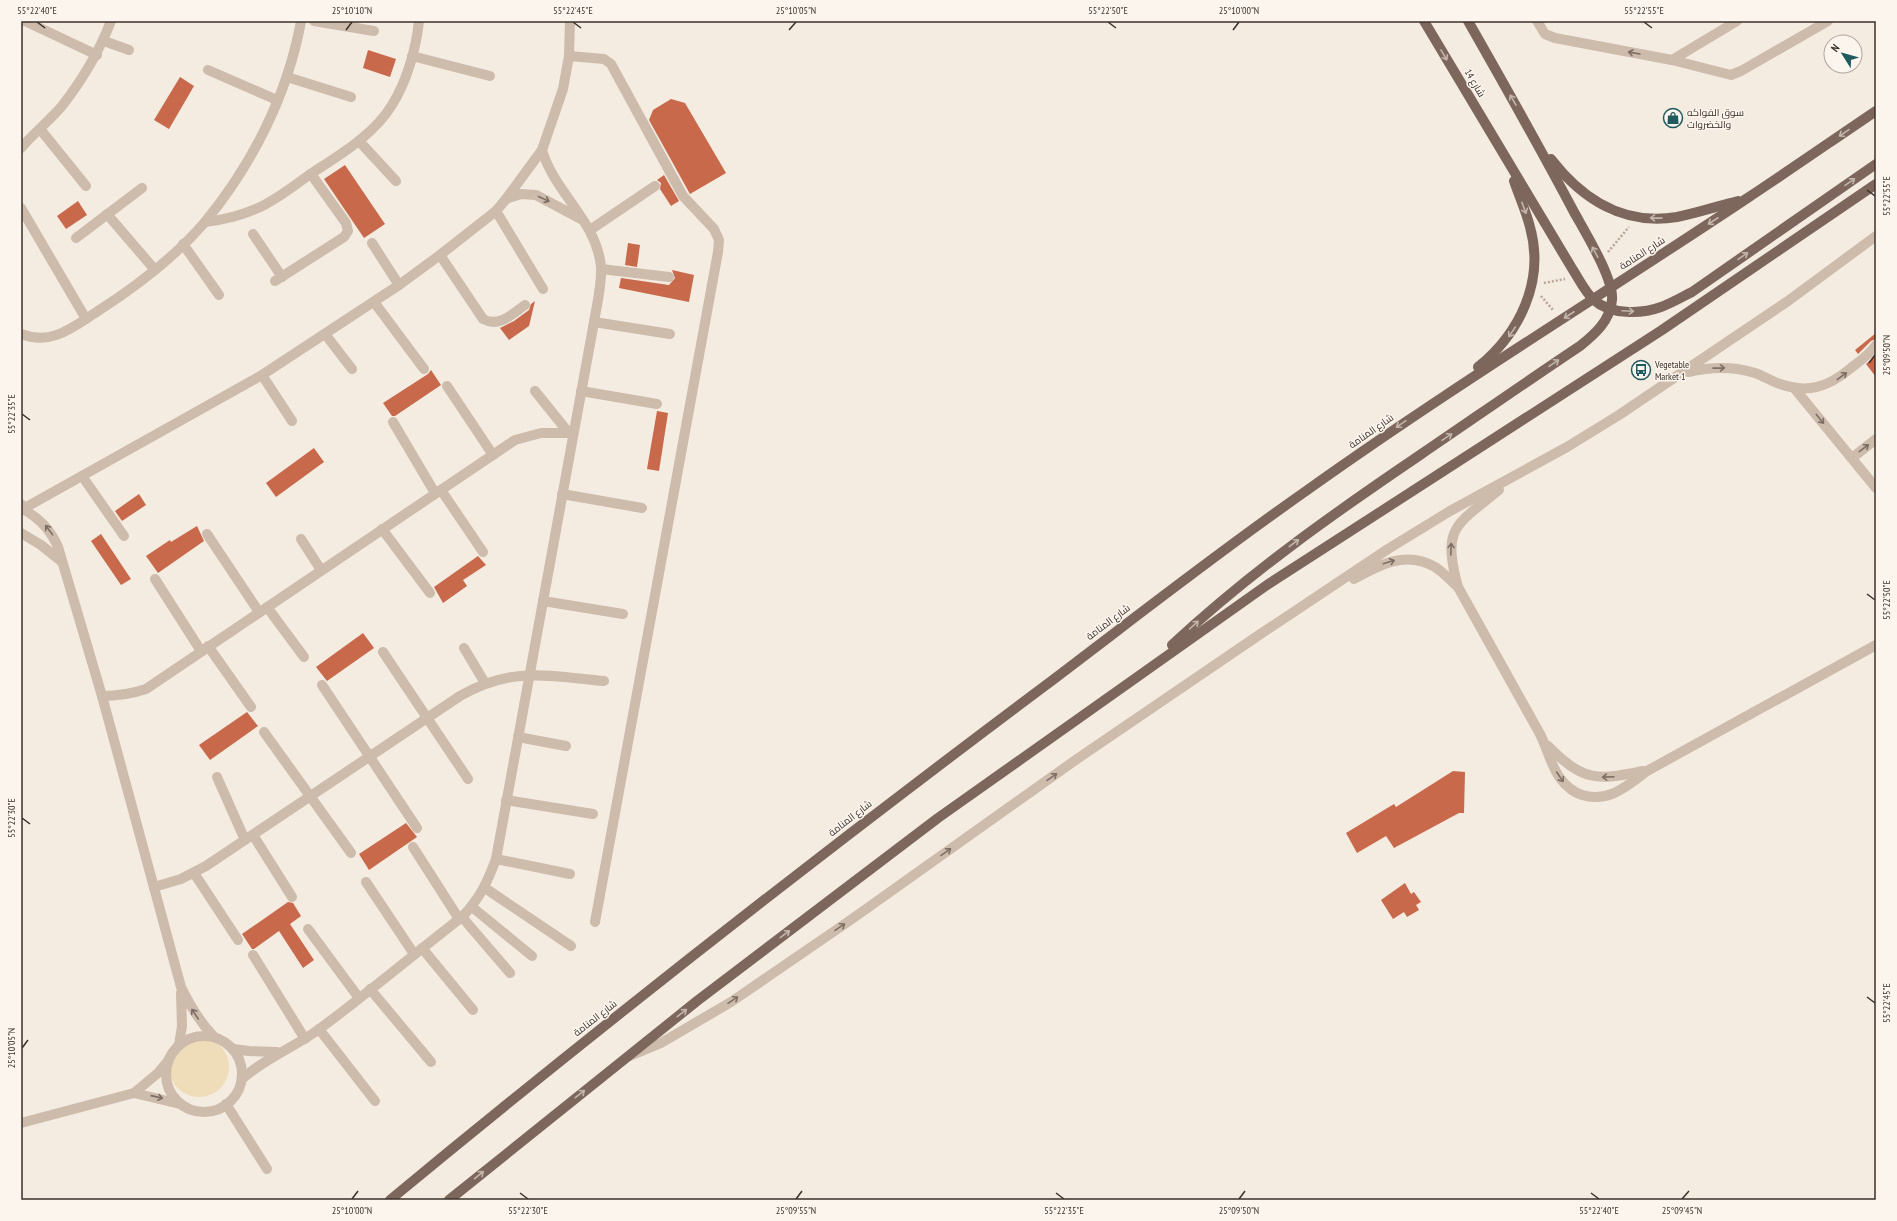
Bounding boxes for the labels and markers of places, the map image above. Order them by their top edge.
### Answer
place label: سوق الفواكه والخضروات [1687,106,1744,131]
shop icon: سوق الفواكه والخضروات [1662,107,1684,129]
place label: Vegetable Market 1 [1654,358,1689,383]
bus stop icon: Vegetable Market 1 [1630,359,1652,381]

